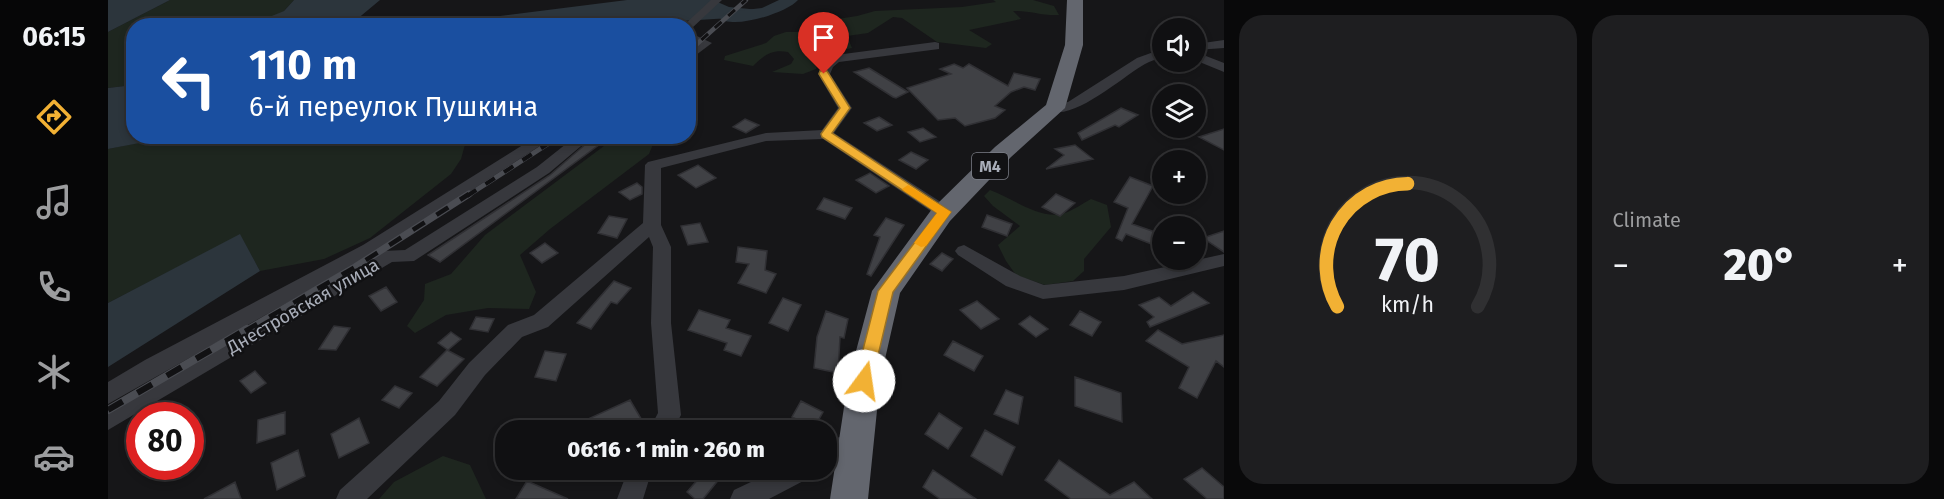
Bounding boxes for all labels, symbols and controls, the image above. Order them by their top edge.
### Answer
pin [798,12,849,74]
map controls [1152,18,1206,270]
button: sound [1152,18,1206,72]
text: 06:15 [22,21,86,53]
icon: arrive [807,21,840,54]
text: 110 m [249,40,357,90]
icon: left [150,42,228,120]
button: layers [1152,84,1206,138]
text: 6-й переулок Пушкина [249,91,538,123]
icon: directions [33,96,75,138]
button: + [1152,150,1206,204]
road number: M4 [972,153,1008,179]
icon: music [33,181,75,223]
text: Climate [1613,208,1681,232]
button: − [1152,216,1206,270]
text: 70 [1375,223,1440,298]
text: 20° [1723,238,1797,292]
text: − [1613,246,1629,286]
text: + [1892,246,1908,286]
street label: Днестровская улица [222,254,383,359]
icon: phone [33,266,75,308]
text: km/h [1381,292,1434,318]
position arrow [832,349,896,413]
icon: climate [33,351,75,393]
speed limit sign: 80 [126,402,204,480]
icon: car [33,436,75,478]
text: 06:16 · 1 min · 260 m [567,436,765,463]

